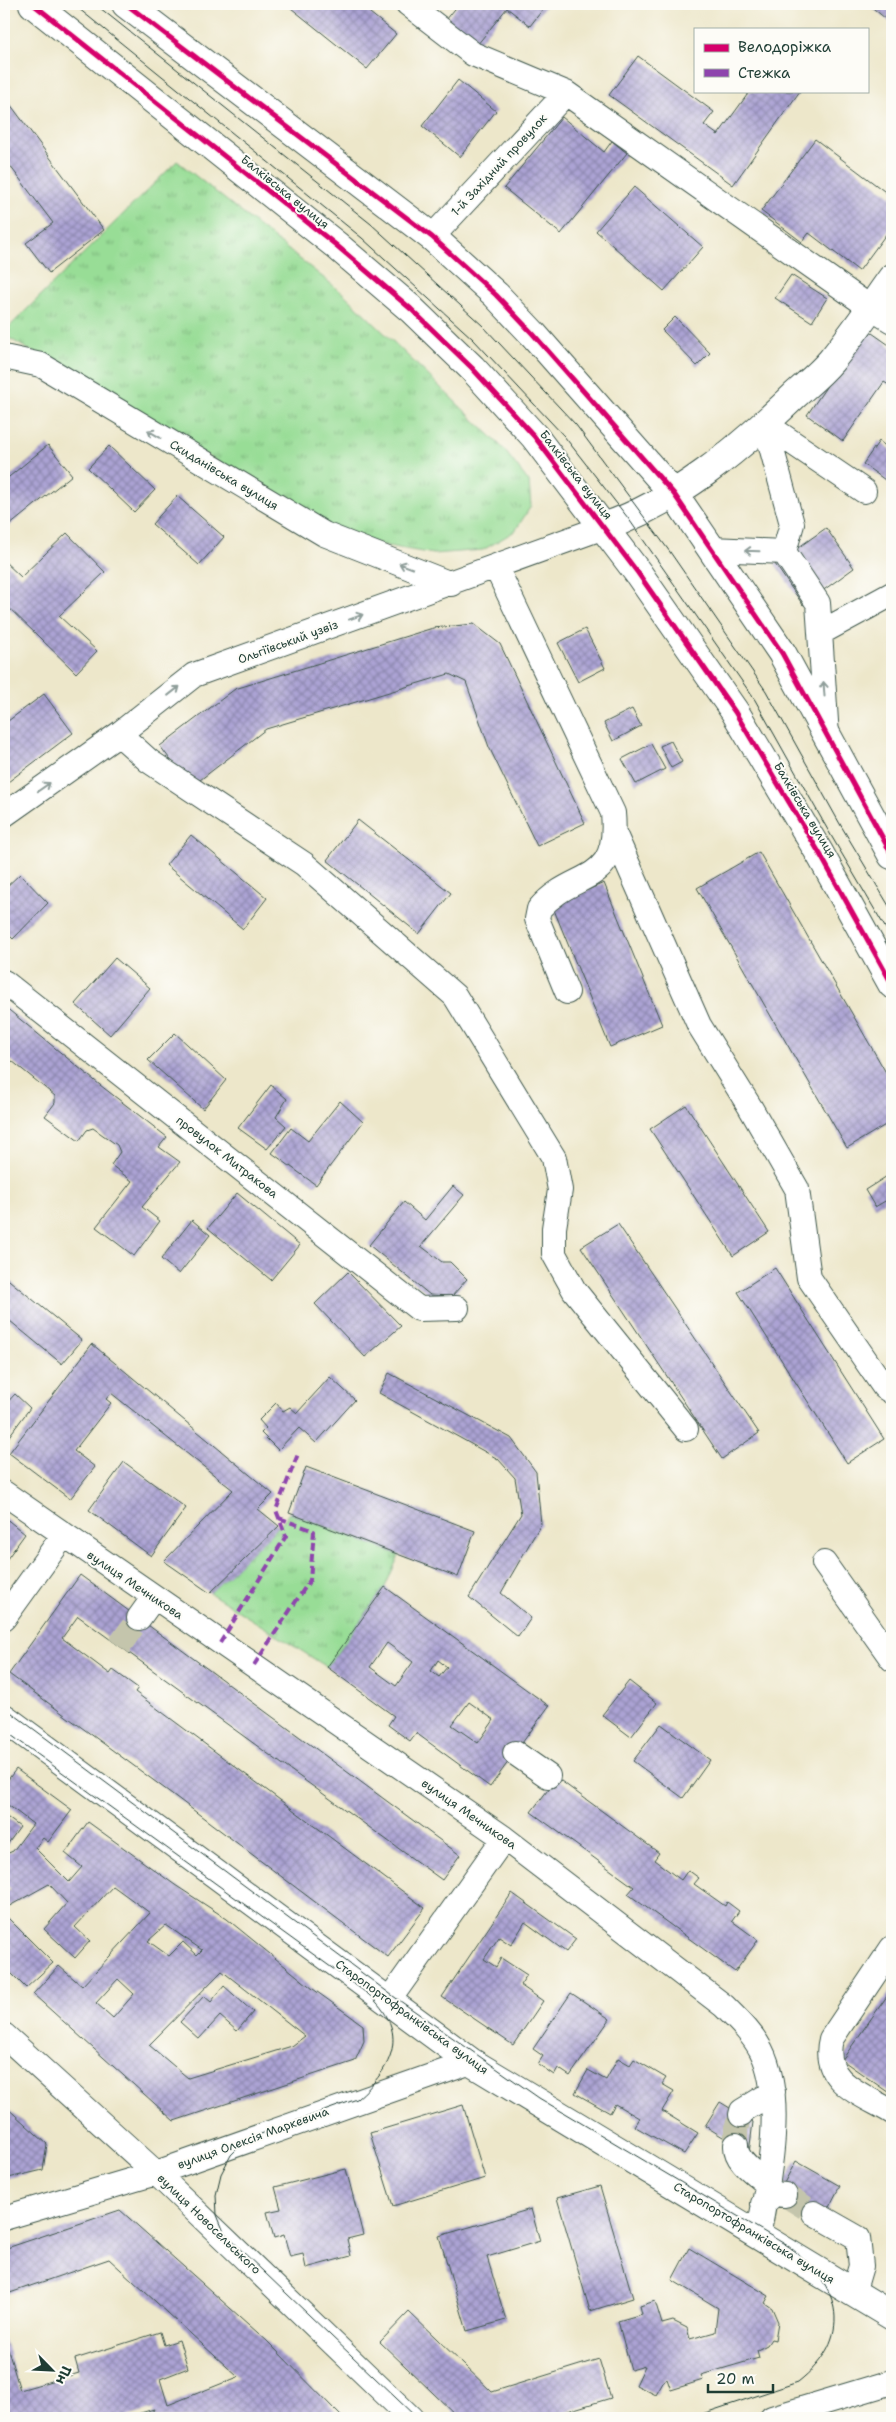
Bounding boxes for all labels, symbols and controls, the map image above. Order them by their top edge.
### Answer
legend [694,28,868,92]
text: Велодоріжка [738,37,832,57]
text: Стежка [738,63,791,83]
street label: 1-й Західний провулок [447,110,551,220]
street label: Балківська вулиця [237,151,333,233]
street label: Балківська вулиця [536,427,616,523]
one-way arrow [148,428,162,438]
street label: Скиданівська вулиця [167,436,281,514]
one-way arrow [744,546,760,555]
one-way arrow [399,561,414,570]
one-way arrow [348,612,364,621]
street label: Ольгіївський узвіз [236,616,340,668]
one-way arrow [820,681,829,697]
one-way arrow [168,686,181,697]
street label: Балківська вулиця [770,759,840,861]
one-way arrow [36,782,50,792]
street label: провулок Митракова [173,1112,282,1202]
street label: вулиця Мечникова [84,1547,187,1623]
street label: вулиця Мечникова [418,1775,520,1853]
street label: Старопортофранківська вулиця [332,1956,492,2078]
street label: вулиця Олексія Маркевича [175,2103,331,2173]
street label: вулиця Новосельського [154,2170,264,2278]
street label: Старопортофранківська вулиця [670,2178,838,2288]
north arrow [28,2344,78,2394]
scale bar [708,2362,774,2394]
text: Пн [52,2363,76,2387]
text: 20 m [716,2369,755,2389]

